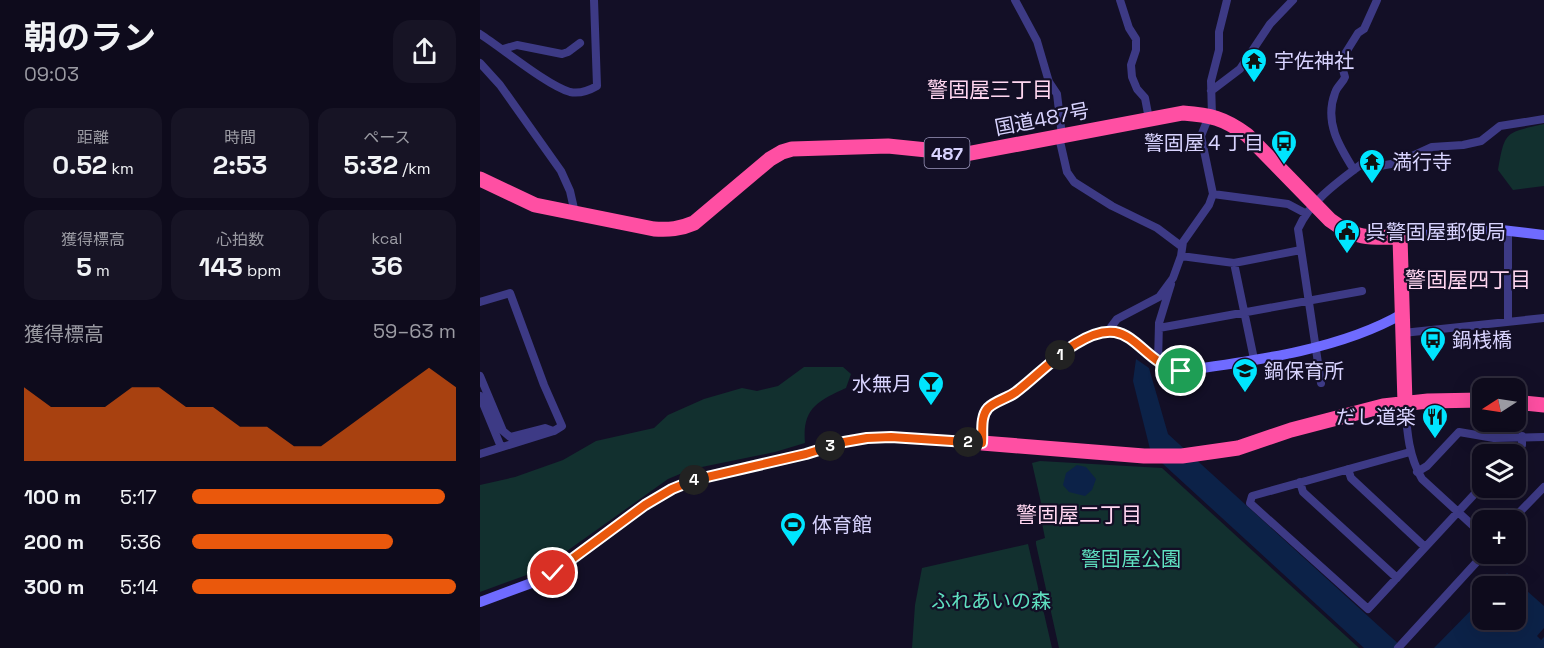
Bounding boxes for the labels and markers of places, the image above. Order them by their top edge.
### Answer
temple icon: 宇佐神社 [1239,46,1269,84]
place label: 宇佐神社 [1274,48,1354,74]
bus stop icon: 警固屋４丁目 [1269,128,1299,166]
place label: 警固屋４丁目 [1144,130,1264,156]
temple icon: 満行寺 [1357,147,1387,185]
place label: 満行寺 [1392,149,1452,175]
public building icon: 呉警固屋郵便局 [1332,217,1362,255]
place label: 呉警固屋郵便局 [1366,219,1506,245]
bus stop icon: 鍋桟橋 [1418,325,1448,363]
place label: 鍋桟橋 [1452,327,1512,353]
pin: 1 [1045,340,1075,370]
pin [1155,345,1206,396]
school or university icon: 鍋保育所 [1230,356,1260,394]
place label: 鍋保育所 [1264,358,1344,384]
bar icon: 水無月 [916,369,946,407]
place label: 水無月 [852,371,912,397]
restaurant icon: だし道楽 [1420,402,1450,440]
place label: だし道楽 [1336,404,1416,430]
pin: 2 [953,427,983,457]
pin: 3 [815,431,845,461]
pin: 4 [679,465,709,495]
sports icon: 体育館 [778,510,808,548]
place label: 体育館 [812,512,872,538]
pin [527,547,578,598]

